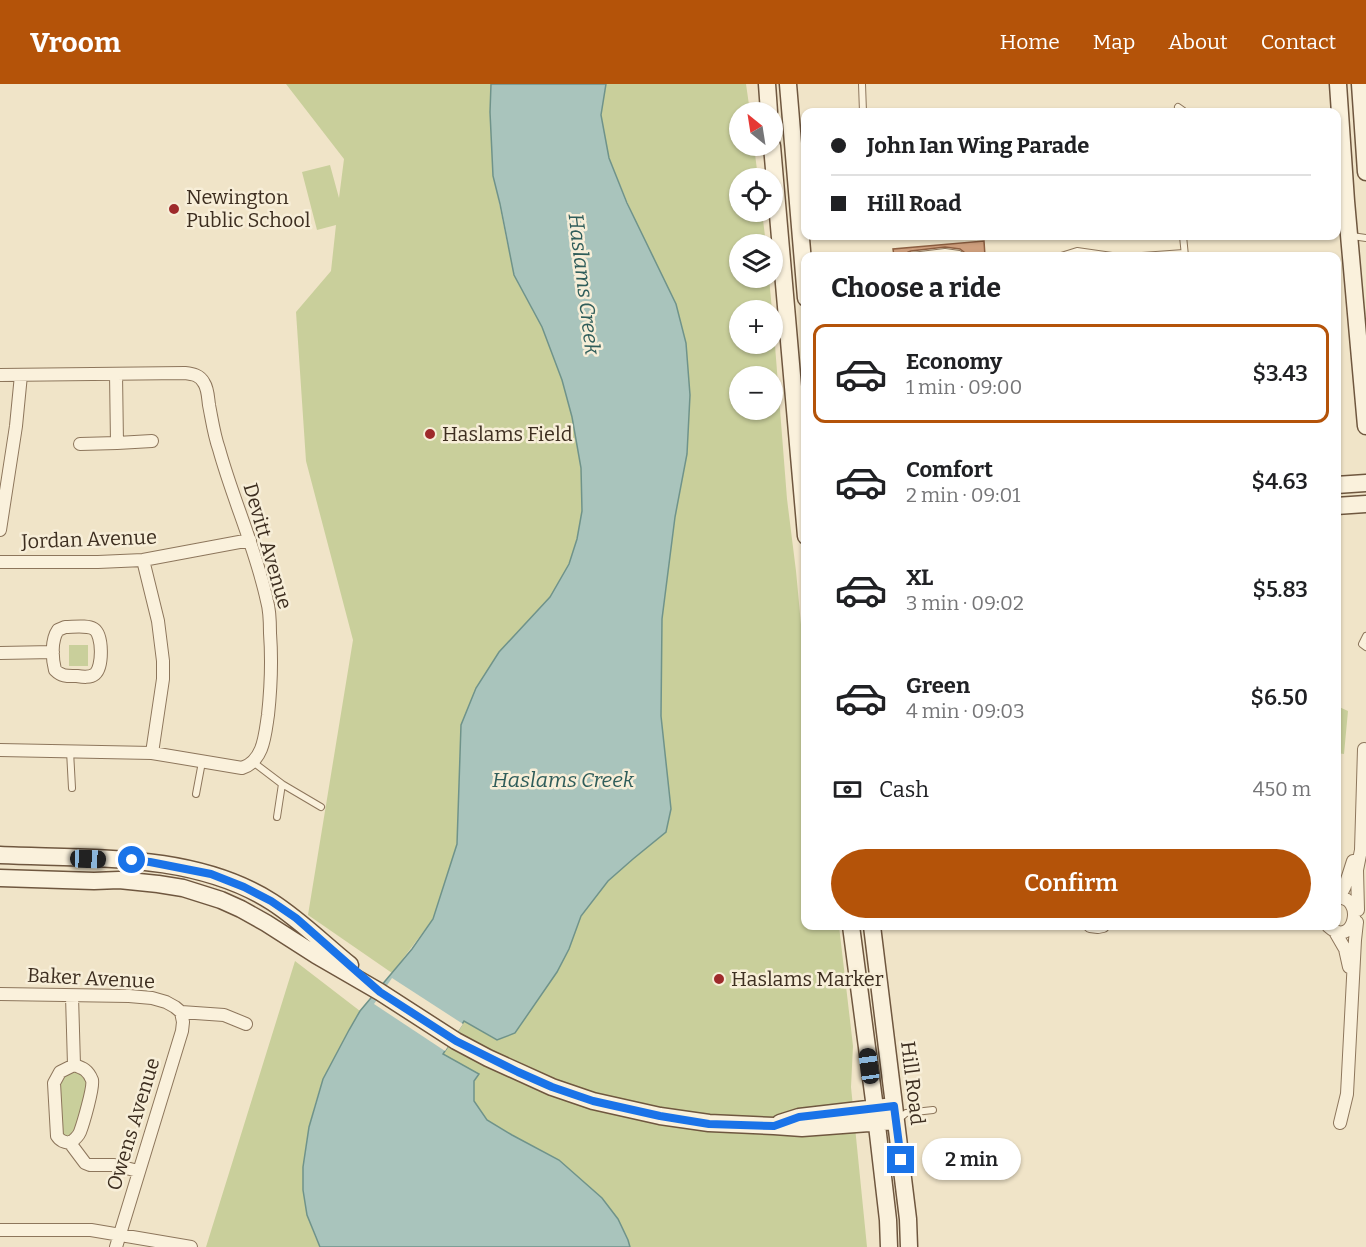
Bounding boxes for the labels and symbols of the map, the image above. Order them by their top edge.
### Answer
north arrow [729,102,783,156]
place label: Newington Public School [186,185,311,232]
marker: Newington Public School [167,202,181,216]
water label: Haslams Creek [562,212,606,357]
place label: Haslams Field [442,422,573,446]
marker: Haslams Field [423,427,437,441]
street label: Devitt Avenue [239,480,297,612]
street label: Jordan Avenue [20,525,157,553]
water label: Haslams Creek [492,767,635,793]
route start [118,846,145,873]
car [70,849,106,869]
street label: Baker Avenue [26,963,156,993]
place label: Haslams Marker [731,967,884,991]
marker: Haslams Marker [712,972,726,986]
street label: Hill Road [896,1040,930,1126]
car [858,1047,880,1085]
street label: Owens Avenue [101,1055,165,1193]
callout: 2 min [922,1139,1021,1181]
route end [887,1146,914,1173]

